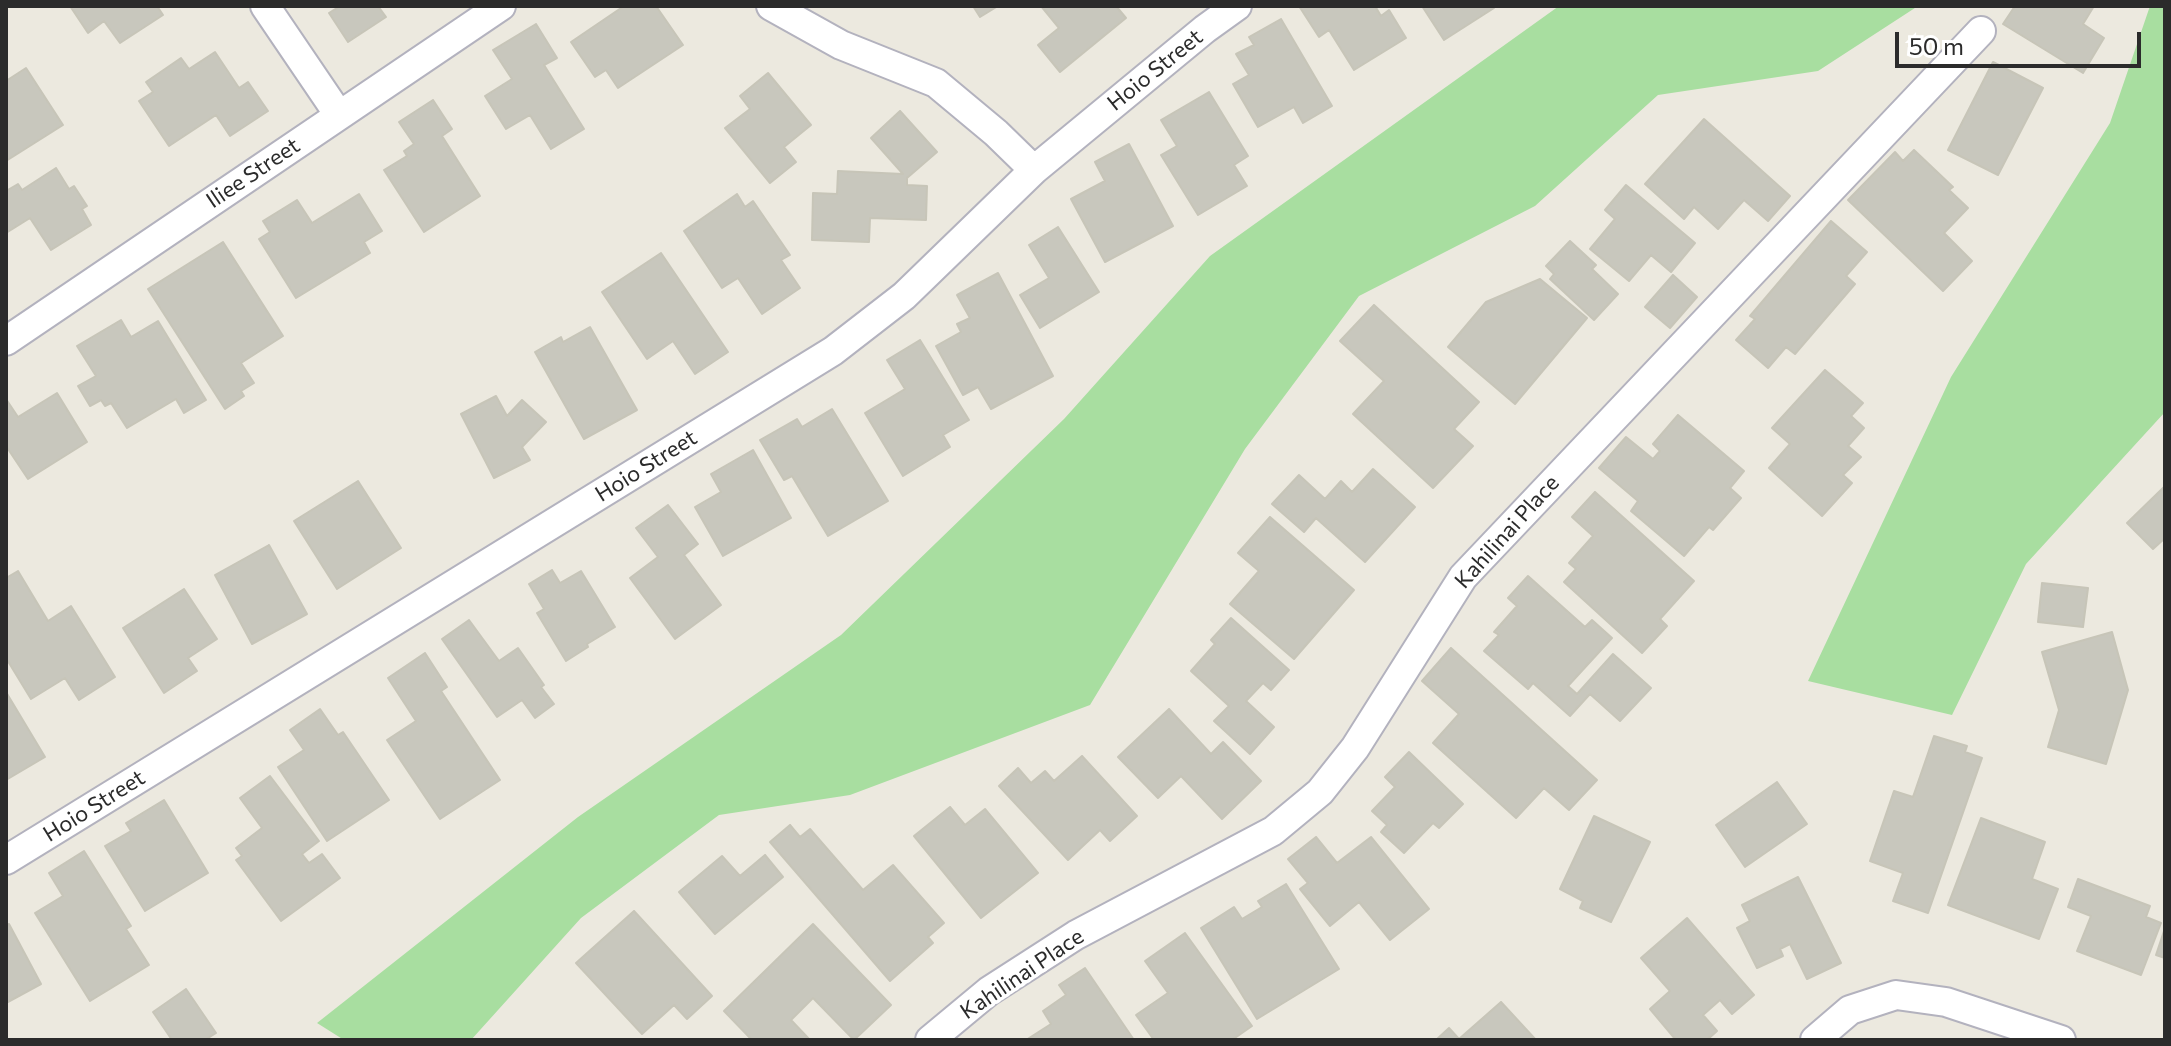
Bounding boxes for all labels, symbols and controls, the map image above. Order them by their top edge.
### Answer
scale bar [1899,16,2145,66]
street label: Hoio Street [1102,24,1208,116]
text: 50 m [1909,31,1964,60]
street label: Iliee Street [201,132,305,214]
street label: Hoio Street [590,424,702,508]
street label: Kahilinai Place [1449,470,1565,594]
street label: Hoio Street [38,764,150,848]
street label: Kahilinai Place [955,923,1089,1025]

